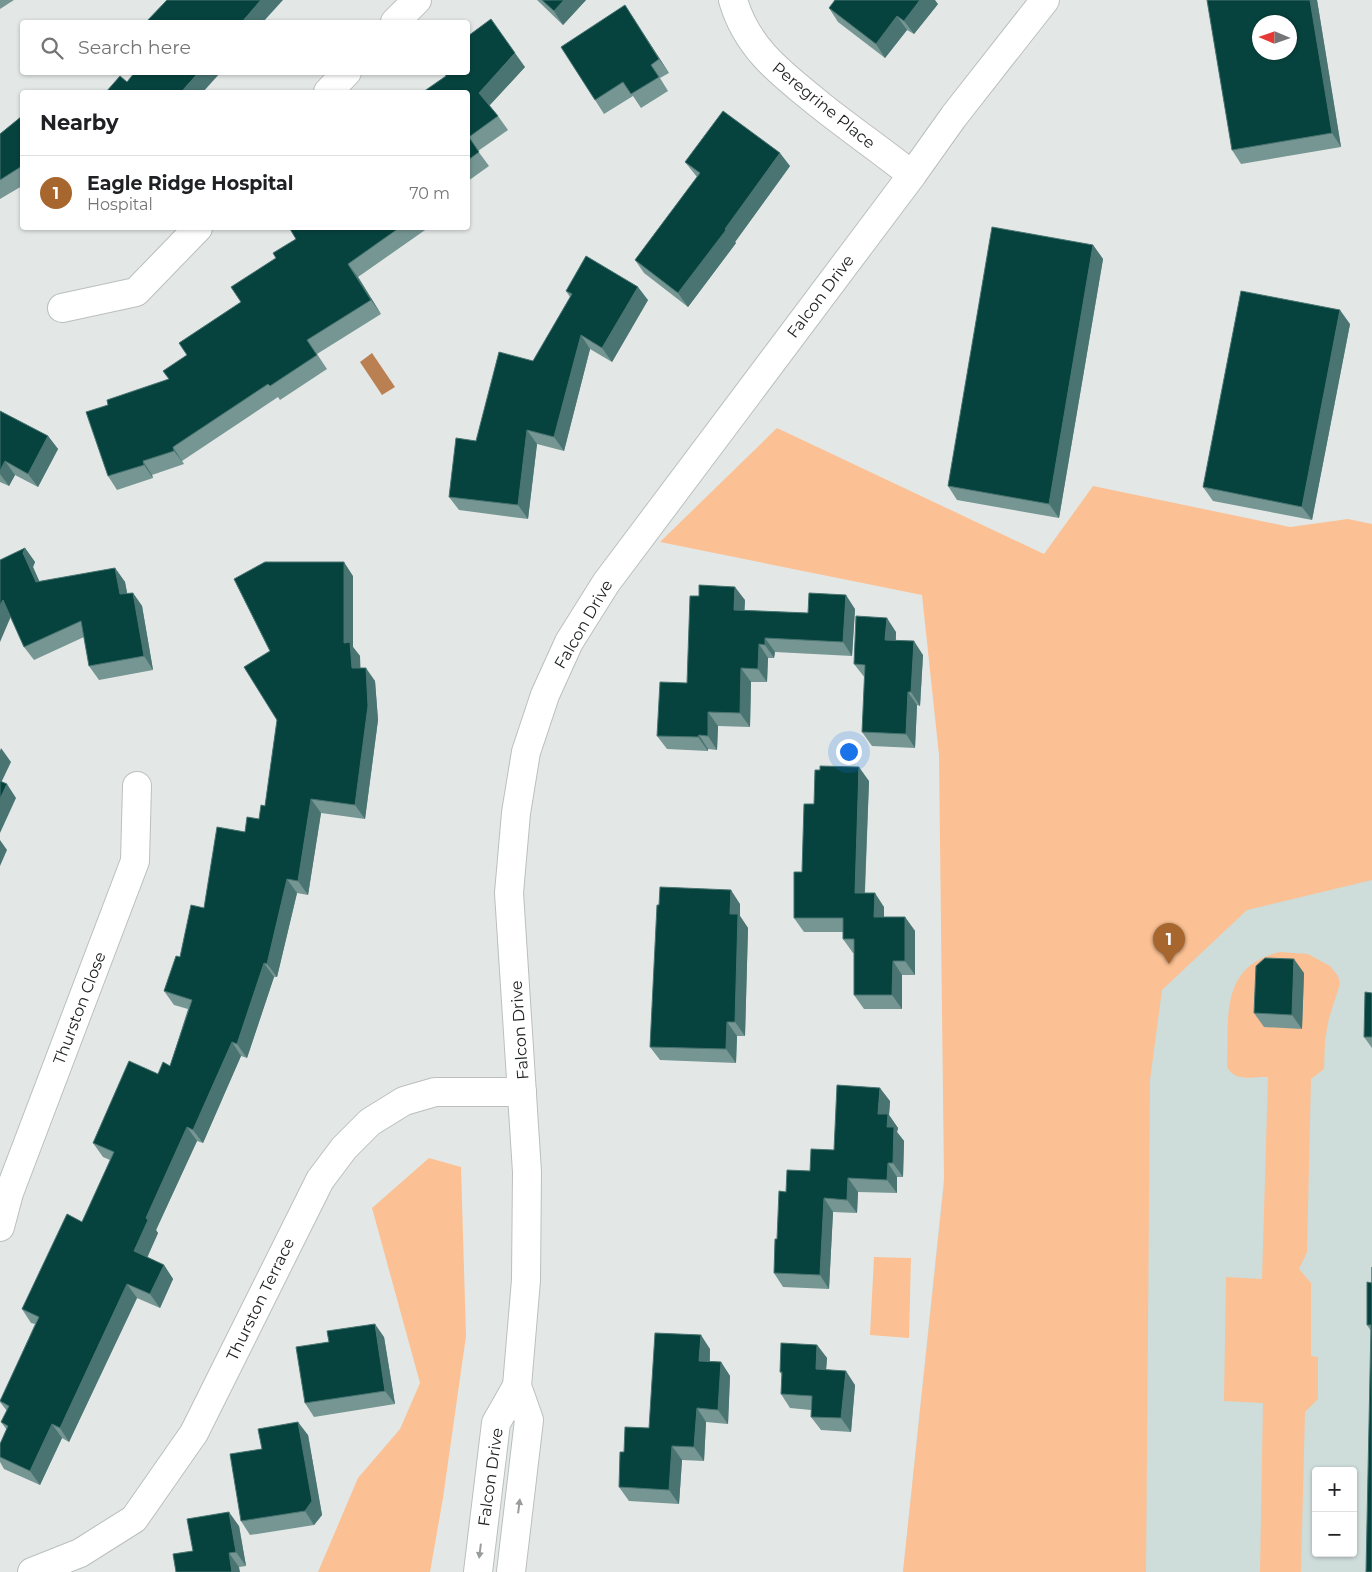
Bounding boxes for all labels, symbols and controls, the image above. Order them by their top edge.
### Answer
north arrow [1252,15,1297,60]
search box [20,20,470,75]
icon: search [38,34,66,62]
text: Search here [78,36,191,59]
street label: Peregrine Place [768,58,879,153]
text: Nearby [40,110,119,135]
text: Eagle Ridge Hospital [87,172,293,195]
text: 1 [53,184,59,203]
text: 70 m [409,184,450,203]
text: Hospital [87,195,153,214]
street label: Falcon Drive [783,251,858,342]
street label: Falcon Drive [550,576,617,672]
your location [836,739,862,765]
pin: 1 [1153,923,1185,964]
street label: Thurston Close [49,949,110,1067]
street label: Falcon Drive [507,980,532,1080]
street label: Thurston Terrace [223,1235,298,1364]
street label: Falcon Drive [474,1427,507,1528]
map controls [1312,1467,1357,1557]
button: + [1312,1467,1357,1512]
one-way arrow [515,1498,523,1514]
button: − [1312,1512,1357,1557]
one-way arrow [476,1543,484,1559]

